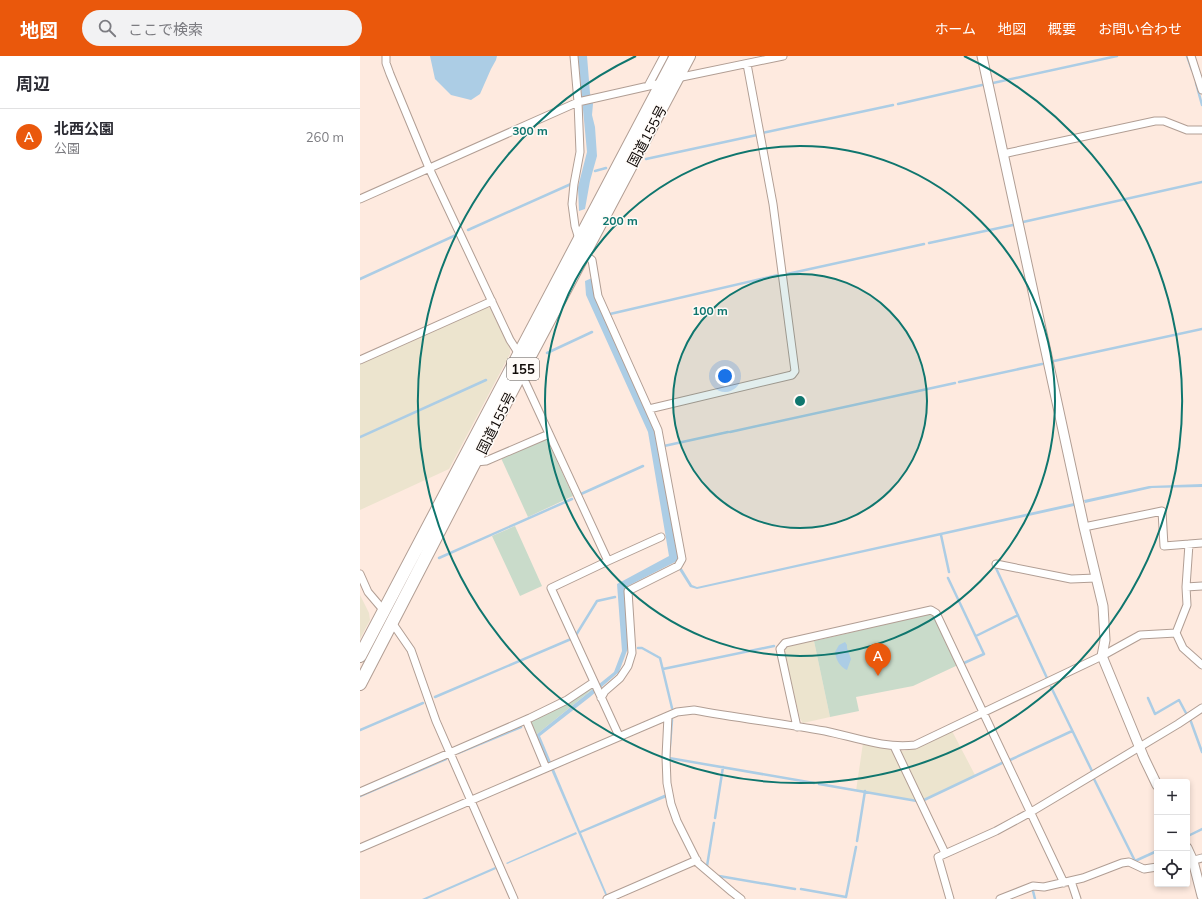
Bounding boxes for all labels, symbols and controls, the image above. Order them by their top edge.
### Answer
search box [82,10,362,46]
icon: search [96,17,118,39]
text: 地図 [20,18,58,42]
text: ここで検索 [128,20,203,39]
text: ホーム [934,20,976,38]
text: 地図 [998,20,1026,38]
text: 概要 [1048,20,1076,38]
text: お問い合わせ [1098,20,1182,38]
text: 周辺 [16,73,50,94]
street label: 国道155号 [623,102,671,170]
text: 北西公園 [54,119,114,138]
text: 300 m [512,123,548,138]
text: A [24,129,34,145]
text: 260 m [306,129,344,145]
text: 公園 [54,140,80,156]
text: 200 m [602,213,638,228]
text: 100 m [692,303,728,318]
road number: 155 [507,358,539,380]
your location [715,366,735,386]
street label: 国道155号 [473,389,519,457]
centre of rings [793,394,807,408]
pin: A [865,643,891,676]
map controls [1154,779,1190,887]
button: + [1154,779,1190,815]
button: − [1154,815,1190,851]
button: locate [1154,851,1190,887]

